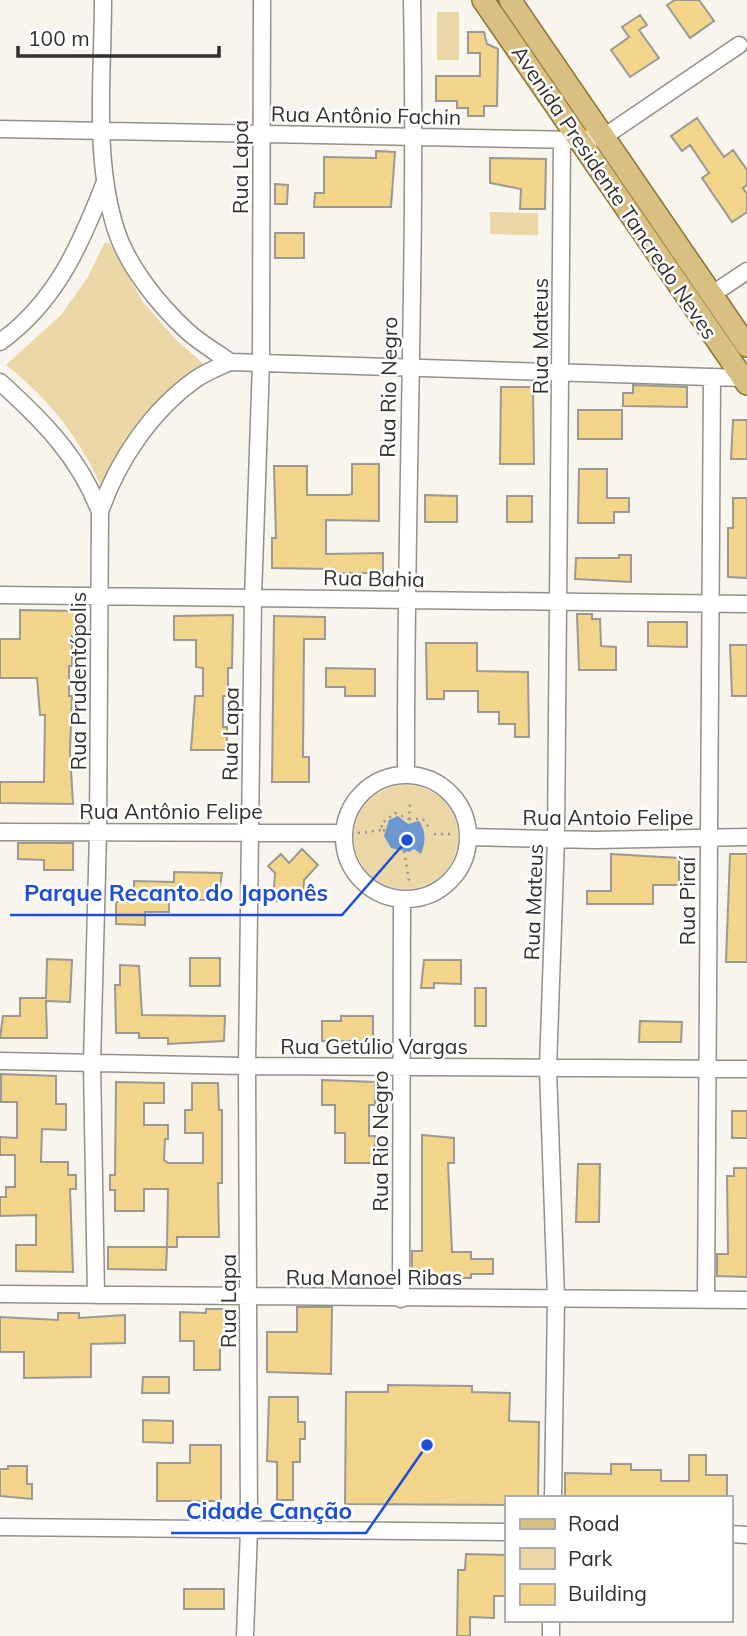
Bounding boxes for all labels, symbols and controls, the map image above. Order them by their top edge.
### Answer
scale bar [18,14,219,58]
text: 100 m [28,25,90,51]
street label: Avenida Presidente Tancredo Neves [507,40,723,344]
street label: Rua Antônio Fachin [271,100,461,130]
street label: Rua Lapa [227,120,253,214]
street label: Rua Mateus [527,278,553,394]
street label: Rua Rio Negro [374,316,402,458]
street label: Rua Bahia [323,564,425,592]
street label: Rua Prudentópolis [65,592,91,770]
street label: Rua Lapa [216,687,244,781]
street label: Rua Antônio Felipe [79,798,263,824]
street label: Rua Antoio Felipe [522,804,694,830]
street label: Rua Mateus [518,843,548,961]
street label: Rua Piraí [674,856,700,945]
callout: Parque Recanto do Japonês [10,871,342,915]
text: Parque Recanto do Japonês [24,878,328,907]
street label: Rua Getúlio Vargas [280,1033,468,1059]
street label: Rua Rio Negro [367,1071,393,1212]
street label: Rua Lapa [215,1254,241,1348]
street label: Rua Manoel Ribas [286,1264,462,1290]
callout: Cidade Canção [171,1489,366,1533]
text: Cidade Canção [186,1496,352,1525]
legend [505,1496,733,1622]
text: Road [568,1510,619,1536]
text: Park [568,1545,612,1571]
text: Building [568,1580,647,1606]

